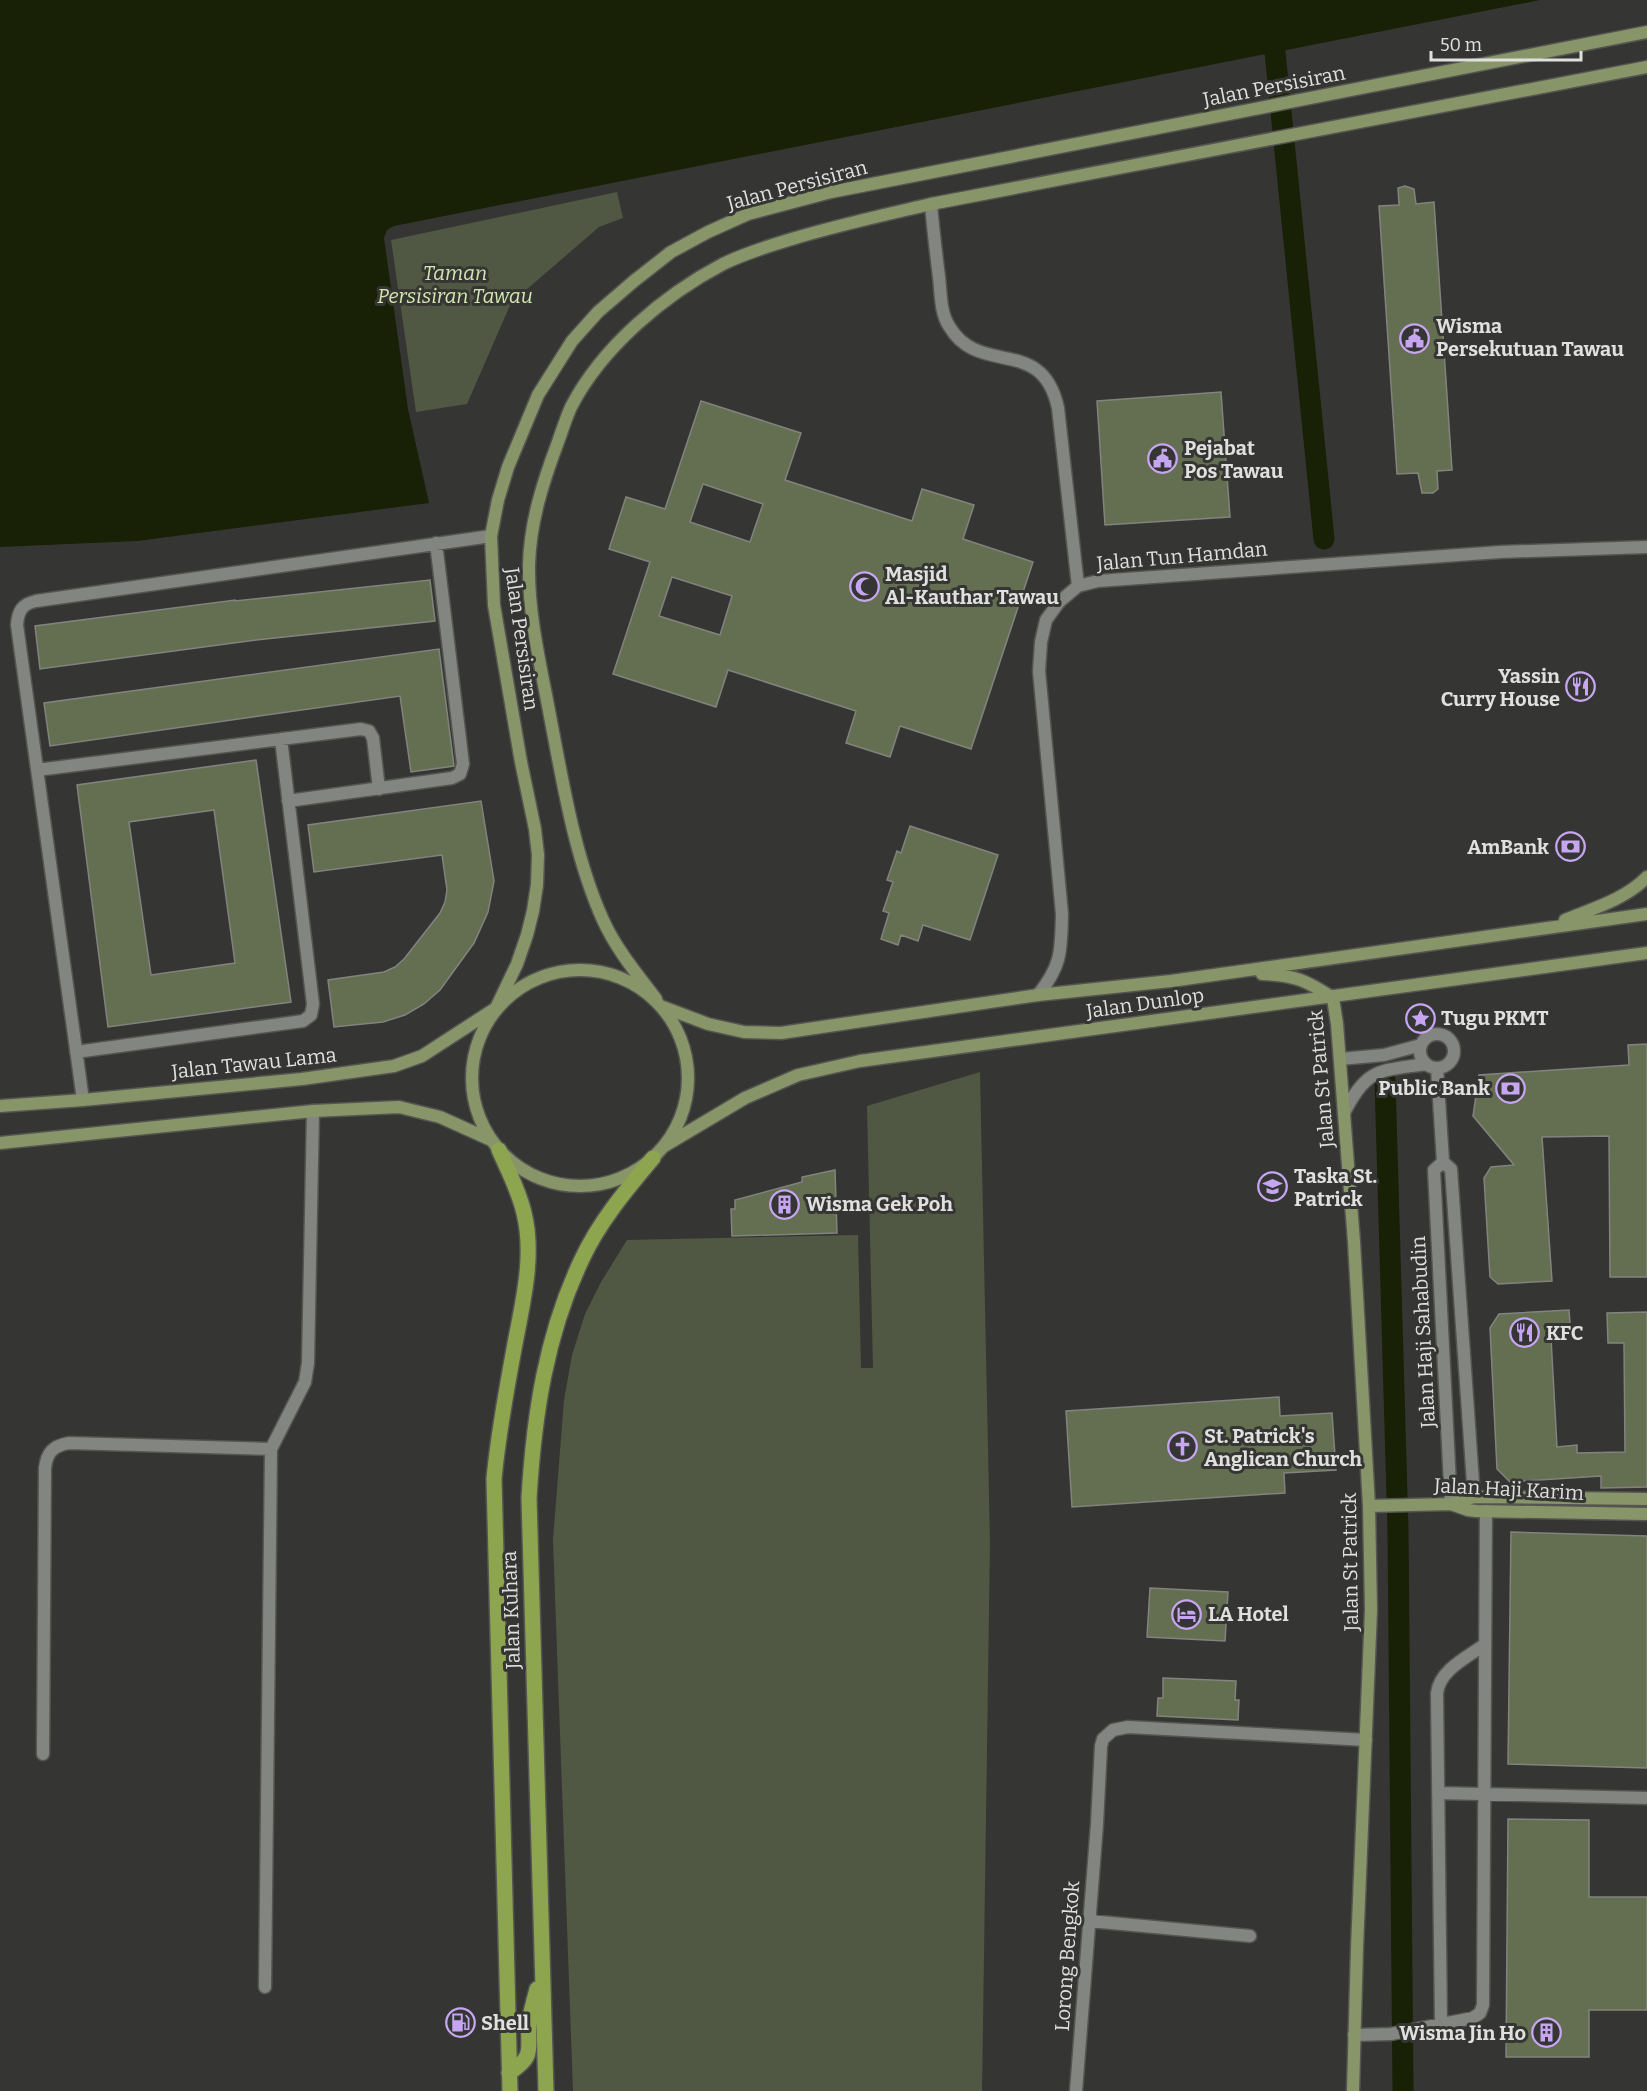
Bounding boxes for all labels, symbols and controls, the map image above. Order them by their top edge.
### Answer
scale bar [1431,24,1581,62]
text: 50 m [1440,34,1482,56]
street label: Jalan Persisiran [1200,60,1347,112]
street label: Jalan Persisiran [723,155,870,216]
park label: Taman Persisiran Tawau [377,261,533,308]
place label: Wisma Persekutuan Tawau [1436,314,1624,361]
public building icon: Wisma Persekutuan Tawau [1399,322,1431,354]
place label: Pejabat Pos Tawau [1184,436,1284,483]
public building icon: Pejabat Pos Tawau [1147,443,1179,475]
street label: Jalan Tun Hamdan [1095,537,1269,576]
place label: Masjid Al-Kauthar Tawau [885,562,1059,609]
street label: Jalan Persisiran [500,565,544,712]
mosque icon: Masjid Al-Kauthar Tawau [848,570,880,602]
place label: Yassin Curry House [1441,664,1560,711]
restaurant icon: Yassin Curry House [1565,671,1597,703]
bank icon: AmBank [1554,831,1586,863]
place label: AmBank [1467,835,1549,859]
street label: Jalan Dunlop [1084,983,1205,1023]
place icon: Tugu PKMT [1404,1002,1436,1034]
place label: Tugu PKMT [1441,1006,1548,1030]
street label: Jalan St Patrick [1303,1008,1339,1150]
street label: Jalan Tawau Lama [169,1042,338,1084]
bank icon: Public Bank [1495,1072,1527,1104]
place label: Public Bank [1378,1076,1490,1100]
place label: Taska St. Patrick [1294,1164,1377,1211]
school or university icon: Taska St. Patrick [1257,1171,1289,1203]
building icon: Wisma Gek Poh [769,1188,801,1220]
place label: Wisma Gek Poh [806,1192,953,1216]
street label: Jalan Haji Sahabudin [1406,1235,1441,1430]
restaurant icon: KFC [1509,1317,1541,1349]
place label: KFC [1546,1321,1583,1345]
place label: St. Patrick's Anglican Church [1204,1424,1362,1471]
church icon: St. Patrick's Anglican Church [1167,1431,1199,1463]
street label: Jalan Haji Karim [1432,1473,1585,1506]
street label: Jalan St Patrick [1337,1492,1363,1632]
street label: Jalan Kuhara [497,1550,525,1671]
hotel icon: LA Hotel [1171,1598,1203,1630]
place label: LA Hotel [1208,1602,1289,1626]
street label: Lorong Bengkok [1050,1879,1084,2032]
fuel station icon: Shell [444,2007,476,2039]
place label: Shell [481,2011,529,2035]
building icon: Wisma Jin Ho [1531,2017,1563,2049]
place label: Wisma Jin Ho [1399,2021,1526,2045]

